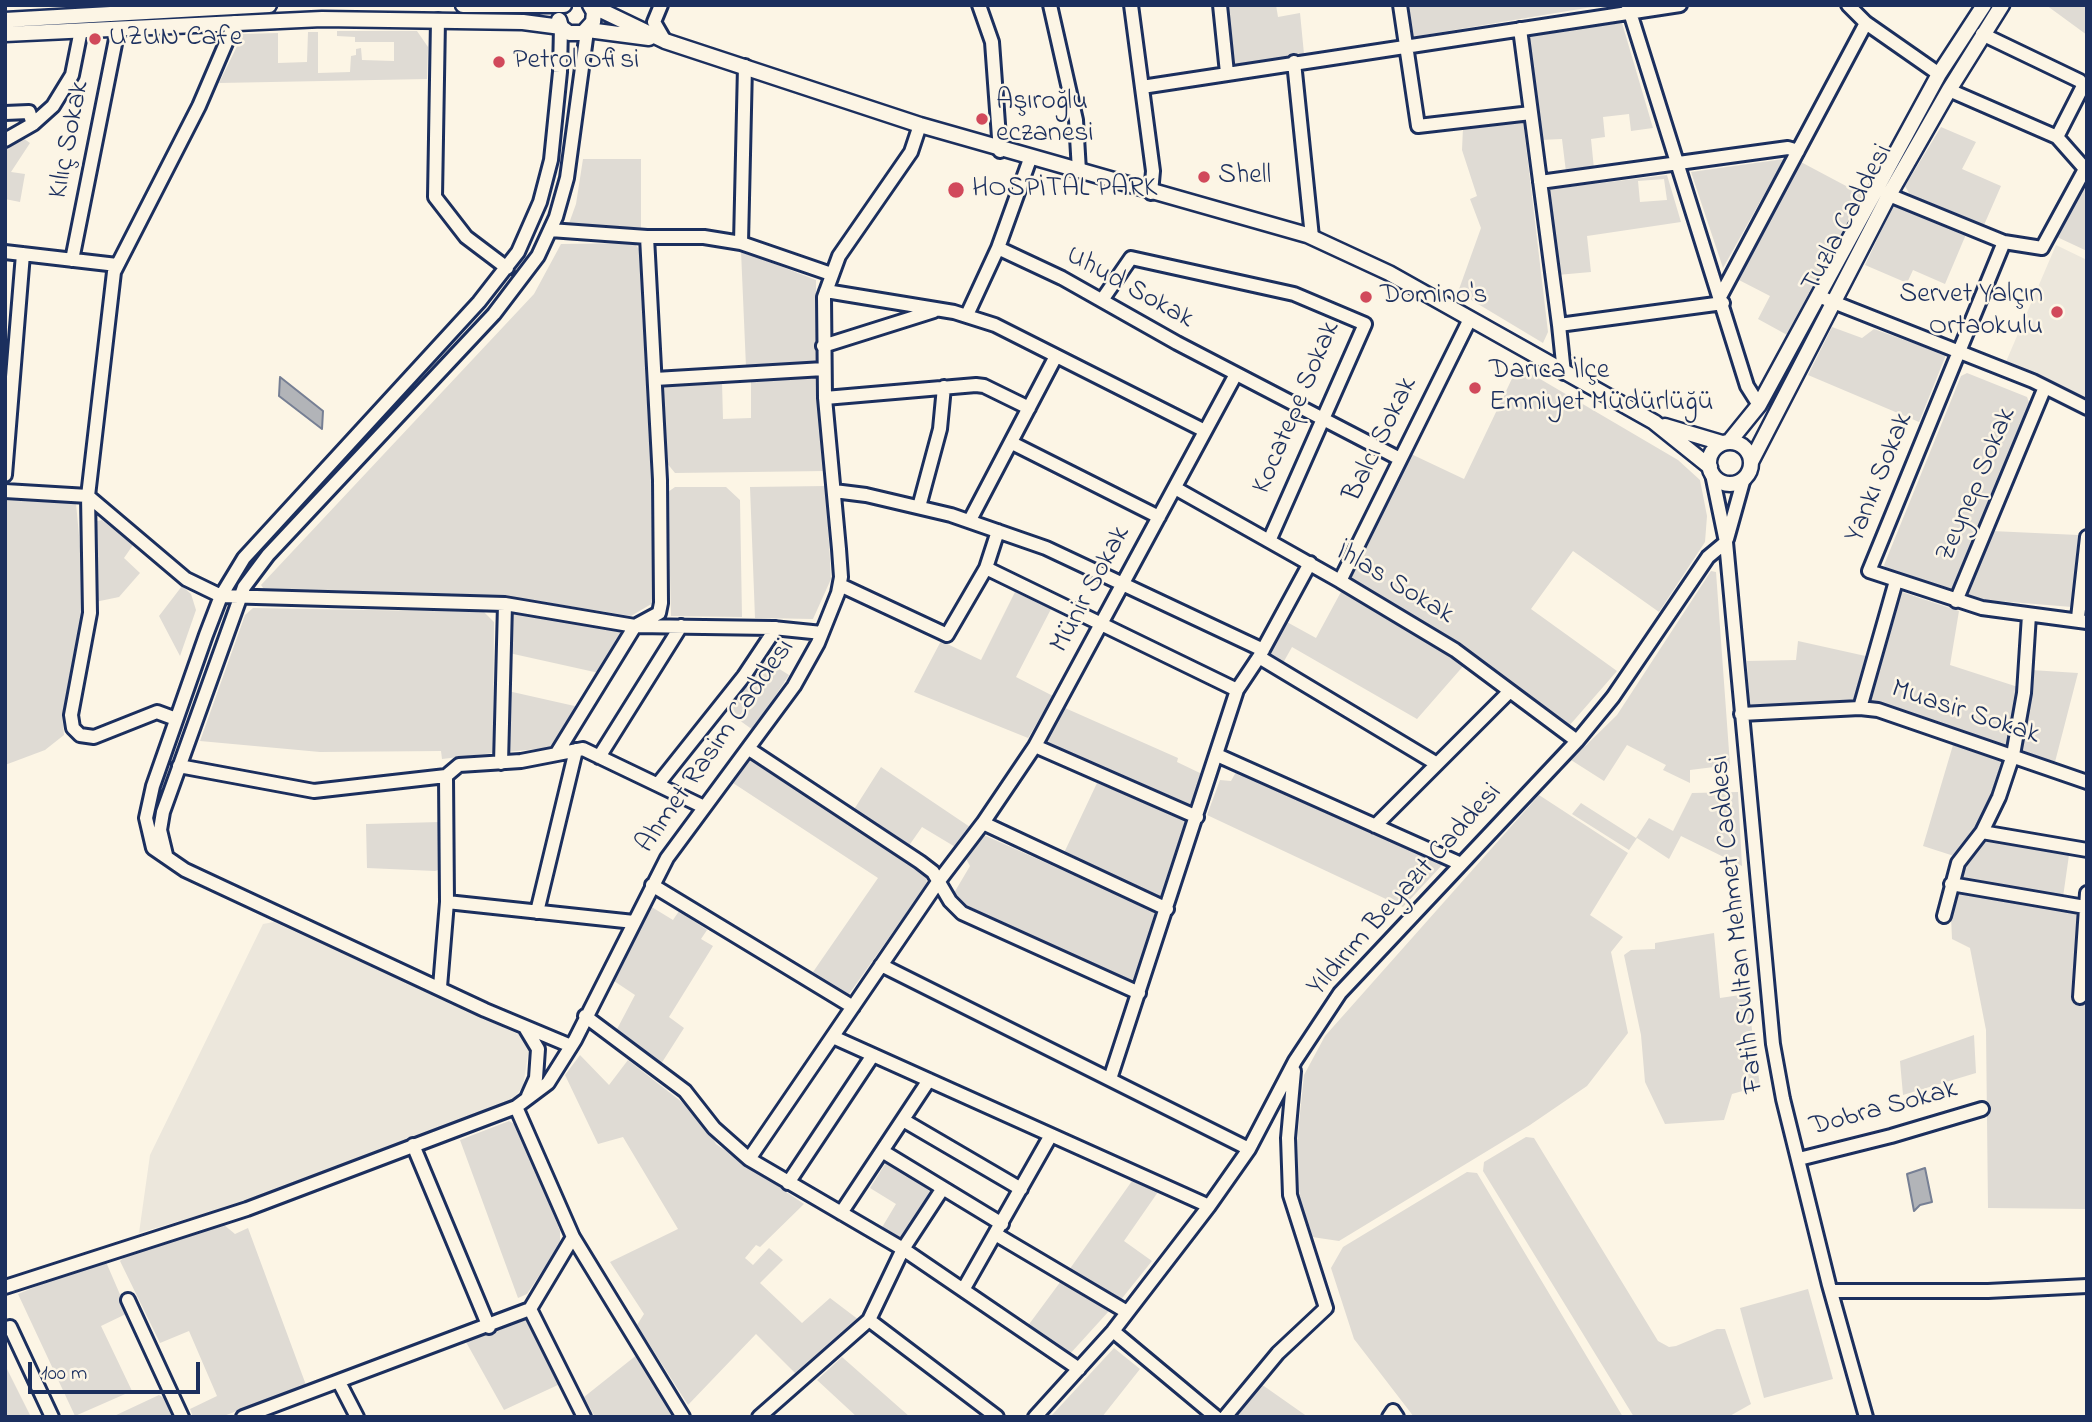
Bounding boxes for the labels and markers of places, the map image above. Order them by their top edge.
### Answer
place label: UZUN Cafe [109,22,242,56]
marker: UZUN Cafe [87,31,103,47]
place label: Petrol Ofisi [513,45,639,79]
marker: Petrol Ofisi [491,54,507,70]
place label: Aşıroğlu eczanesi [996,86,1093,152]
marker: Aşıroğlu eczanesi [974,111,990,127]
place label: Shell [1218,160,1271,194]
marker: Shell [1196,169,1212,185]
place label: HOSPİTAL PARK [972,173,1157,207]
marker: HOSPİTAL PARK [946,180,966,200]
place label: Servet Yalçın Ortaokulu [1899,279,2043,345]
place label: Domino's [1380,280,1487,314]
marker: Domino's [1358,289,1374,305]
marker: Servet Yalçın Ortaokulu [2049,304,2065,320]
place label: Darıca İlçe Emniyet Müdürlüğü [1489,355,1714,421]
marker: Darıca İlçe Emniyet Müdürlüğü [1467,380,1483,396]

